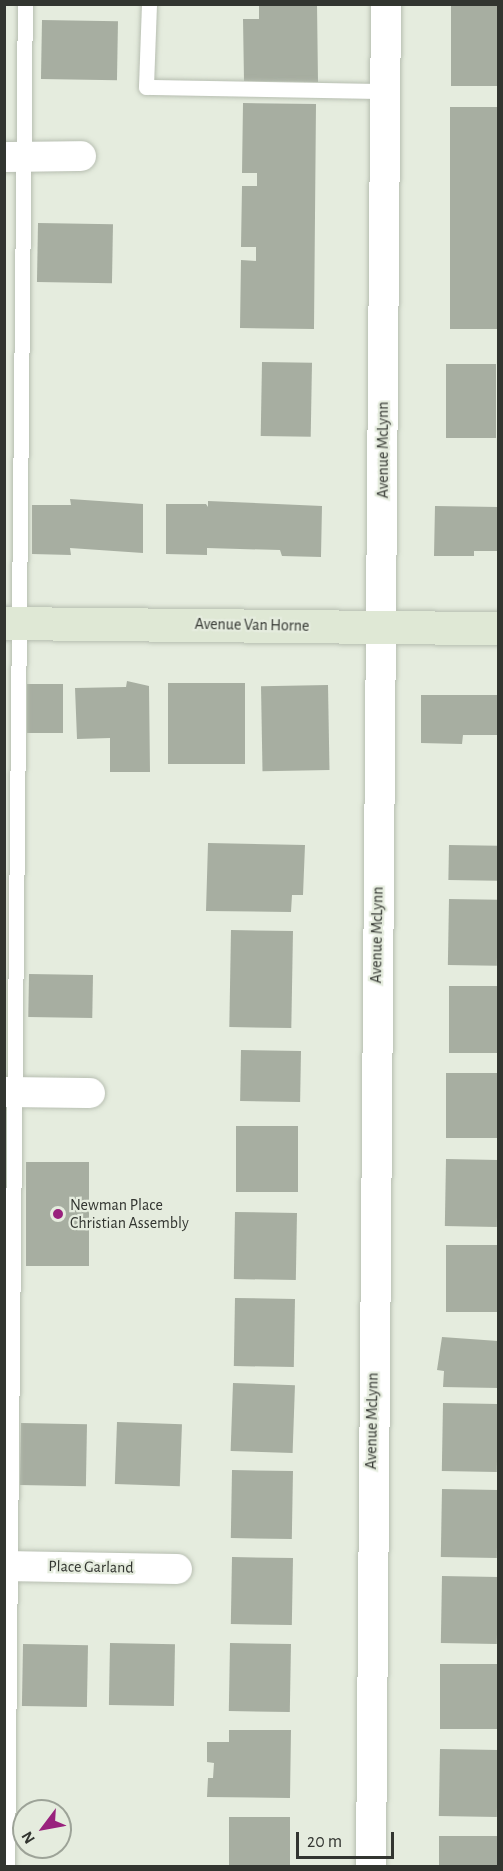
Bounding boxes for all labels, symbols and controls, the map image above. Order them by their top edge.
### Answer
street label: Avenue McLynn [373,402,393,498]
street label: Avenue Van Horne [194,614,310,636]
street label: Avenue McLynn [367,886,387,984]
place label: Newman Place Christian Assembly [70,1195,189,1233]
marker: Newman Place Christian Assembly [51,1207,65,1221]
street label: Avenue McLynn [362,1372,382,1470]
street label: Place Garland [48,1557,134,1577]
north arrow [12,1799,72,1859]
scale bar [299,1820,396,1858]
text: N [19,1829,38,1846]
text: 20 m [307,1833,342,1851]

